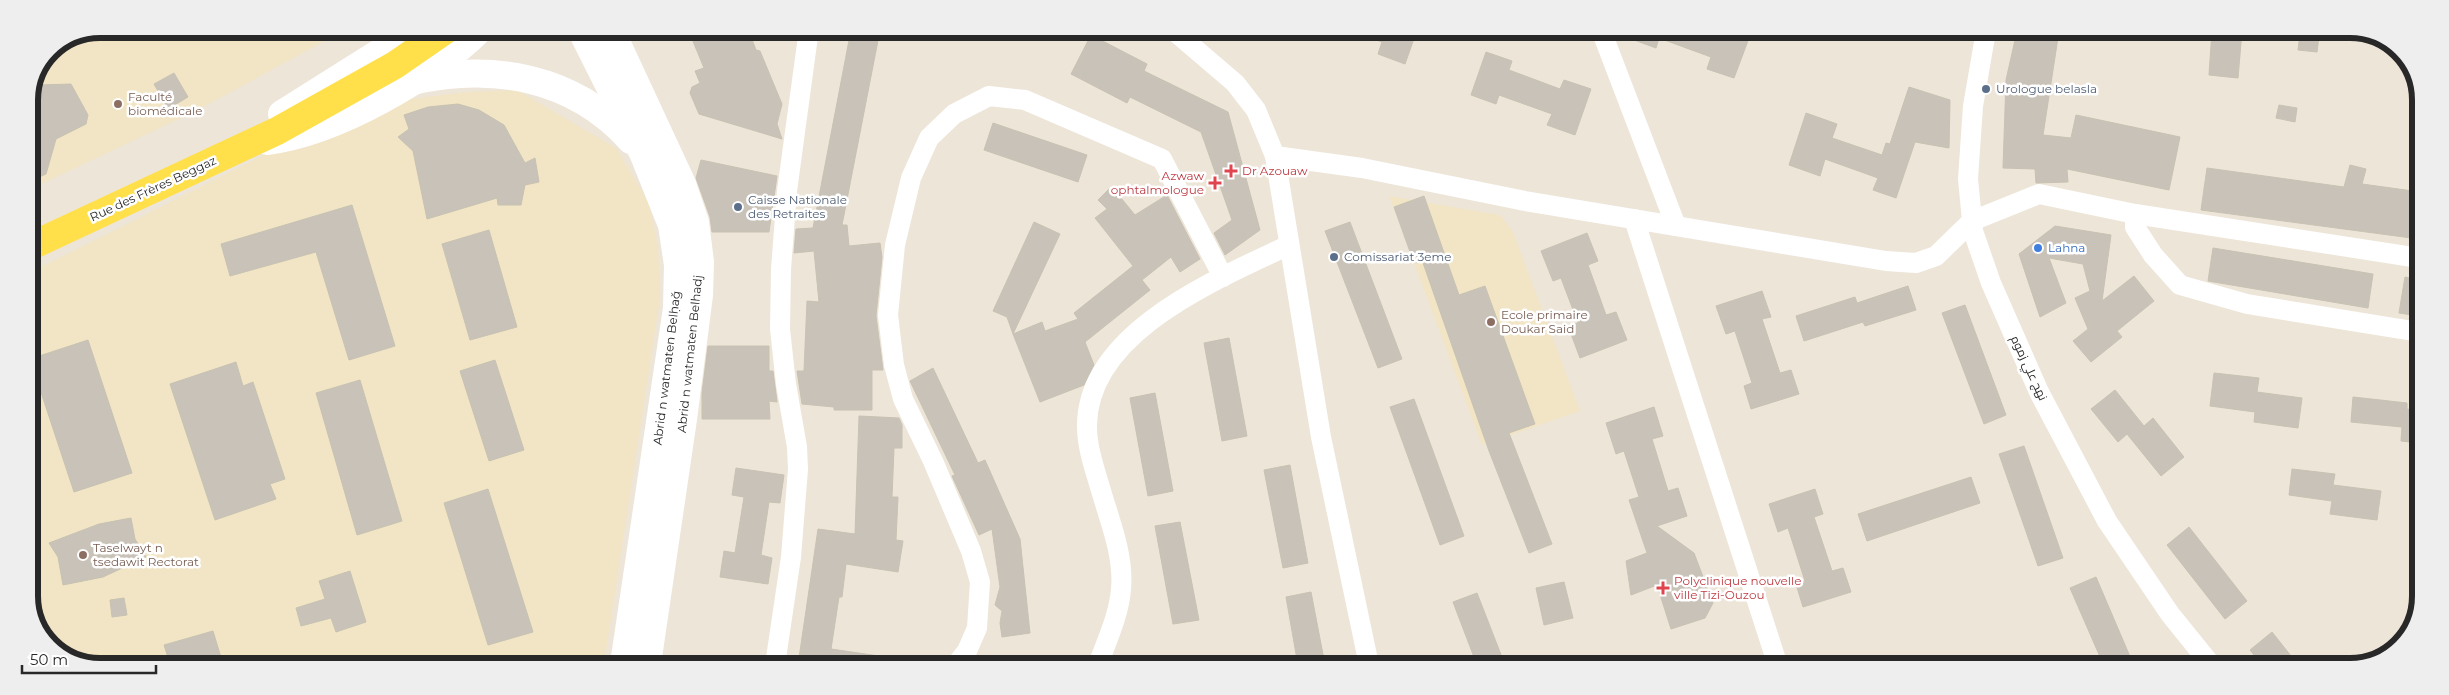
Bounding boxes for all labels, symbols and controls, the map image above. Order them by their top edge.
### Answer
place label: Urologue belasla [1996,81,2097,96]
marker: Urologue belasla [1980,83,1992,95]
place label: Faculté biomédicale [128,89,203,118]
marker: Faculté biomédicale [112,98,124,110]
street label: Rue des Frères Beggaz [87,153,218,224]
place label: Dr Azouaw [1242,163,1308,178]
marker: Dr Azouaw [1224,164,1238,178]
place label: Azwaw ophtalmologue [1111,168,1204,197]
marker: Azwaw ophtalmologue [1208,176,1222,190]
place label: Caisse Nationale des Retraites [748,192,847,221]
marker: Caisse Nationale des Retraites [732,201,744,213]
place label: Lahna [2048,240,2085,255]
marker: Lahna [2032,242,2044,254]
place label: Comissariat 3eme [1344,249,1452,264]
marker: Comissariat 3eme [1328,251,1340,263]
street label: Abrid n watmaten Belhadj [674,274,705,434]
street label: Abrid n watmaten Belḥaǧ [650,290,683,446]
place label: Ecole primaire Doukar Said [1501,307,1588,336]
marker: Ecole primaire Doukar Said [1485,316,1497,328]
street label: نهج علي زموم [2005,333,2051,404]
place label: Taselwayt n tsedawit Rectorat [93,540,199,569]
marker: Taselwayt n tsedawit Rectorat [77,549,89,561]
place label: Polyclinique nouvelle ville Tizi-Ouzou [1674,573,1802,602]
marker: Polyclinique nouvelle ville Tizi-Ouzou [1656,581,1670,595]
scale bar [22,642,156,674]
text: 50 m [30,650,68,669]

